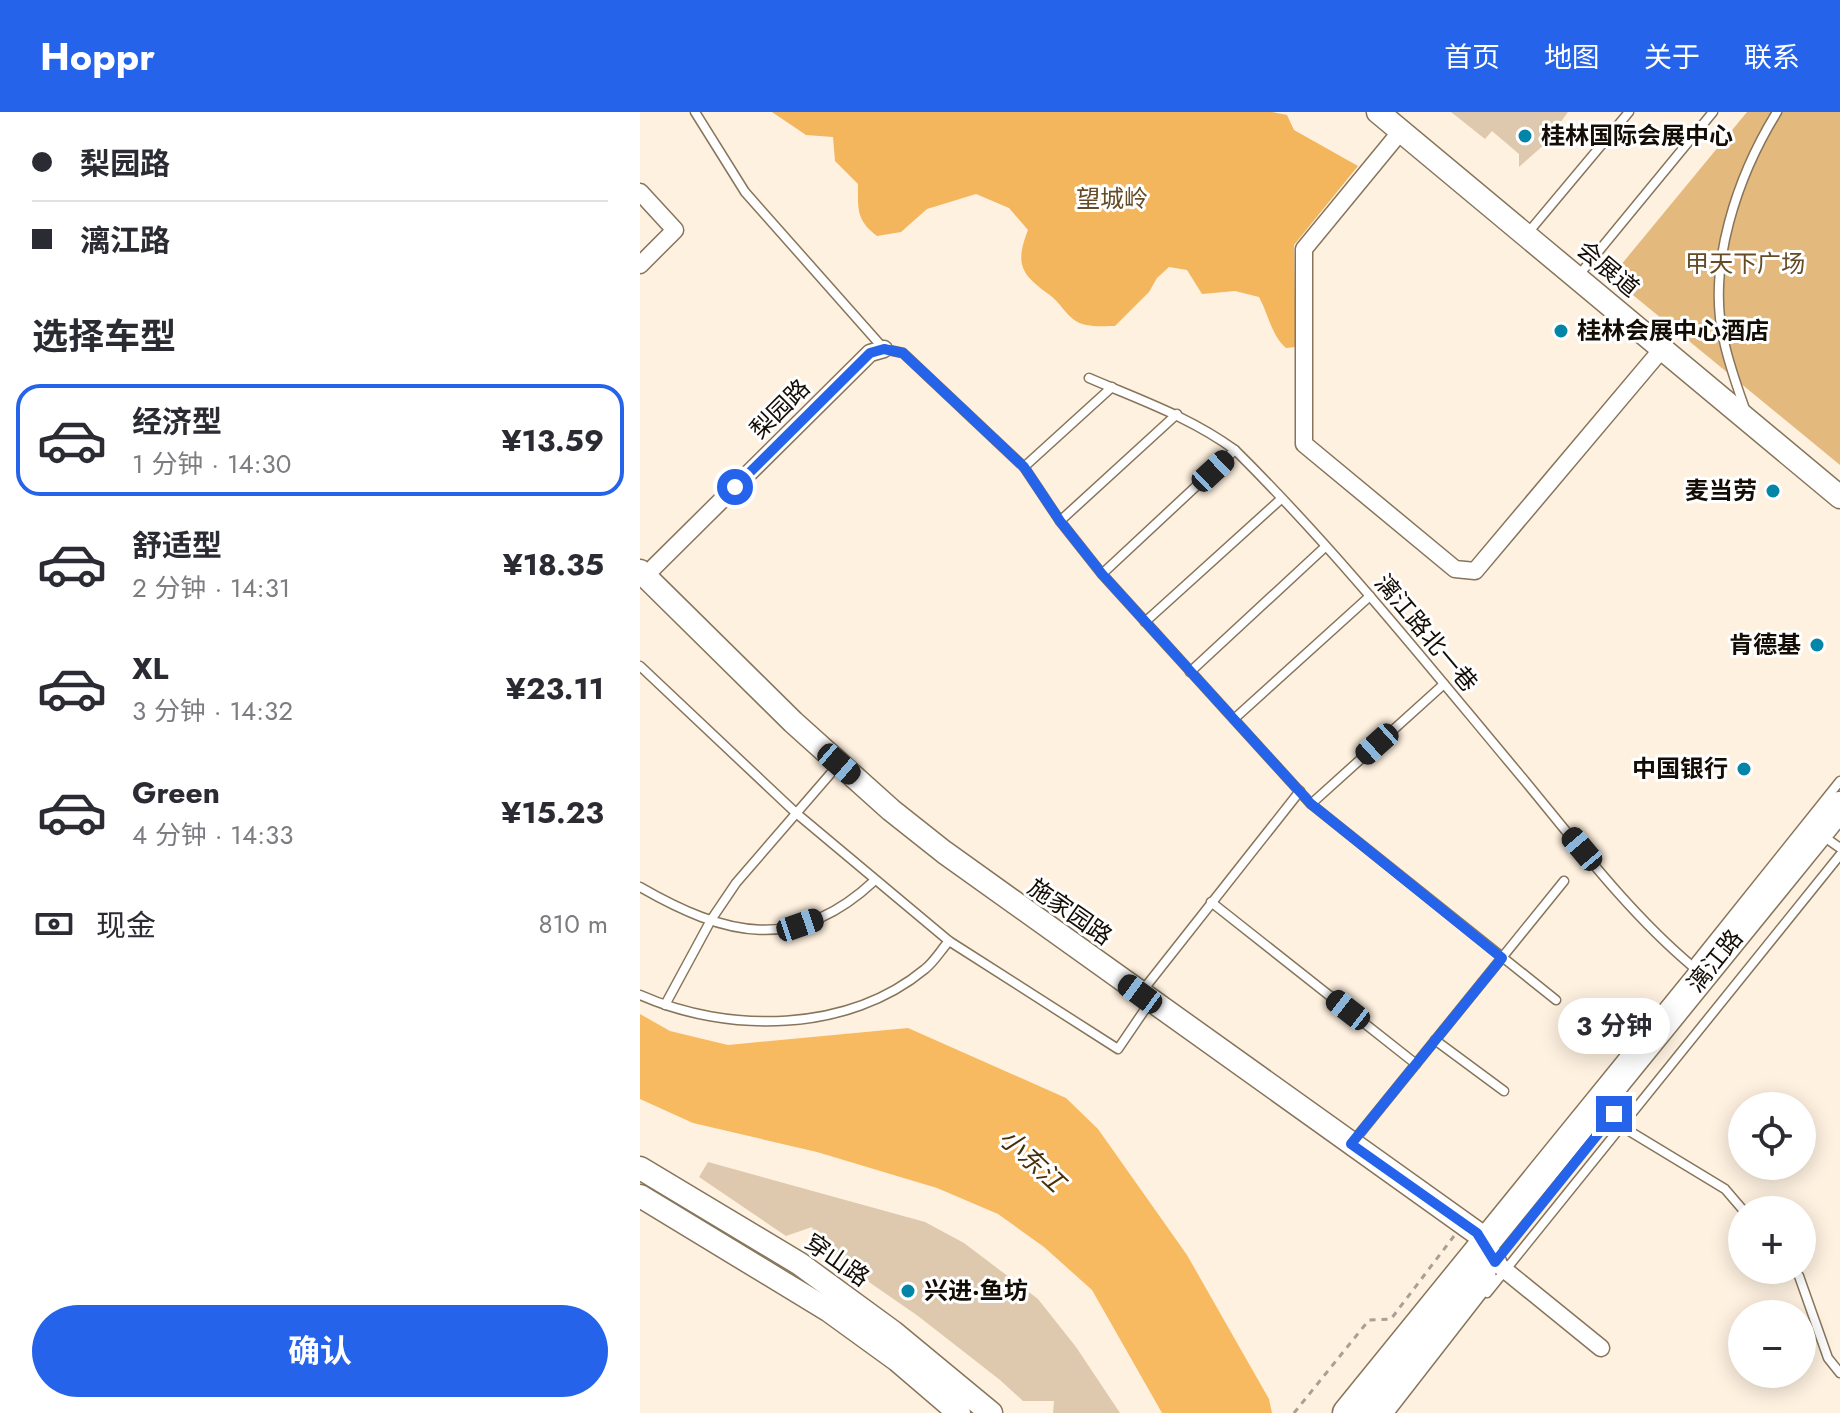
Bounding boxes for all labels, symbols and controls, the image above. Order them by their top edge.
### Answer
text: Hoppr [40,29,155,84]
text: 首页 [1444,37,1500,78]
text: 地图 [1544,37,1600,78]
text: 关于 [1644,37,1700,78]
text: 联系 [1744,37,1800,78]
place label: 桂林国际会展中心 [1541,118,1733,153]
marker: 桂林国际会展中心 [1516,127,1534,145]
text: 梨园路 [80,142,170,185]
park label: 望城岭 [1076,181,1148,216]
text: 漓江路 [80,219,170,262]
street label: 会展道 [1569,232,1647,305]
park label: 甲天下广场 [1685,246,1805,281]
text: 选择车型 [32,310,176,362]
place label: 桂林会展中心酒店 [1577,313,1769,348]
marker: 桂林会展中心酒店 [1552,322,1570,340]
street label: 梨园路 [742,371,817,446]
text: 经济型 [132,400,222,443]
icon: car [36,404,108,476]
text: ¥13.59 [501,419,604,462]
text: 1 分钟 · 14:30 [132,445,291,483]
car [1187,446,1239,496]
route start [717,469,753,505]
place label: 麦当劳 [1685,473,1757,508]
marker: 麦当劳 [1764,482,1782,500]
text: 舒适型 [132,524,222,567]
icon: car [36,528,108,600]
text: ¥18.35 [503,543,604,586]
street label: 漓江路北一巷 [1367,566,1486,699]
text: 2 分钟 · 14:31 [132,569,291,607]
place label: 肯德基 [1729,627,1801,662]
marker: 肯德基 [1808,636,1826,654]
text: XL [132,647,168,690]
icon: car [36,652,108,724]
text: ¥23.11 [506,667,604,710]
text: 3 分钟 · 14:32 [132,692,293,730]
car [1351,719,1403,769]
car [813,739,865,789]
place label: 中国银行 [1632,751,1728,786]
marker: 中国银行 [1735,760,1753,778]
text: Green [132,771,220,814]
icon: car [36,776,108,848]
text: ¥15.23 [501,791,604,834]
text: 4 分钟 · 14:33 [132,816,293,854]
car [1557,823,1607,875]
street label: 施家园路 [1021,870,1120,953]
icon: cash [32,902,76,946]
text: 现金 [96,904,156,947]
text: 810 m [538,905,608,943]
car [773,906,827,944]
street label: 漓江路 [1678,922,1751,1000]
car [1114,970,1166,1018]
car [1322,986,1374,1034]
callout: 3 分钟 [1558,998,1670,1054]
text: 3 分钟 [1576,1007,1652,1045]
map controls [1728,1092,1816,1388]
button: locate [1728,1092,1816,1180]
route end [1596,1096,1632,1132]
water label: 小东江 [991,1120,1076,1203]
button: + [1728,1196,1816,1284]
street label: 穿山路 [798,1225,877,1295]
place label: 兴进·鱼坊 [924,1273,1028,1308]
marker: 兴进·鱼坊 [899,1282,917,1300]
button: − [1728,1300,1816,1388]
button: 确认 [32,1305,608,1397]

